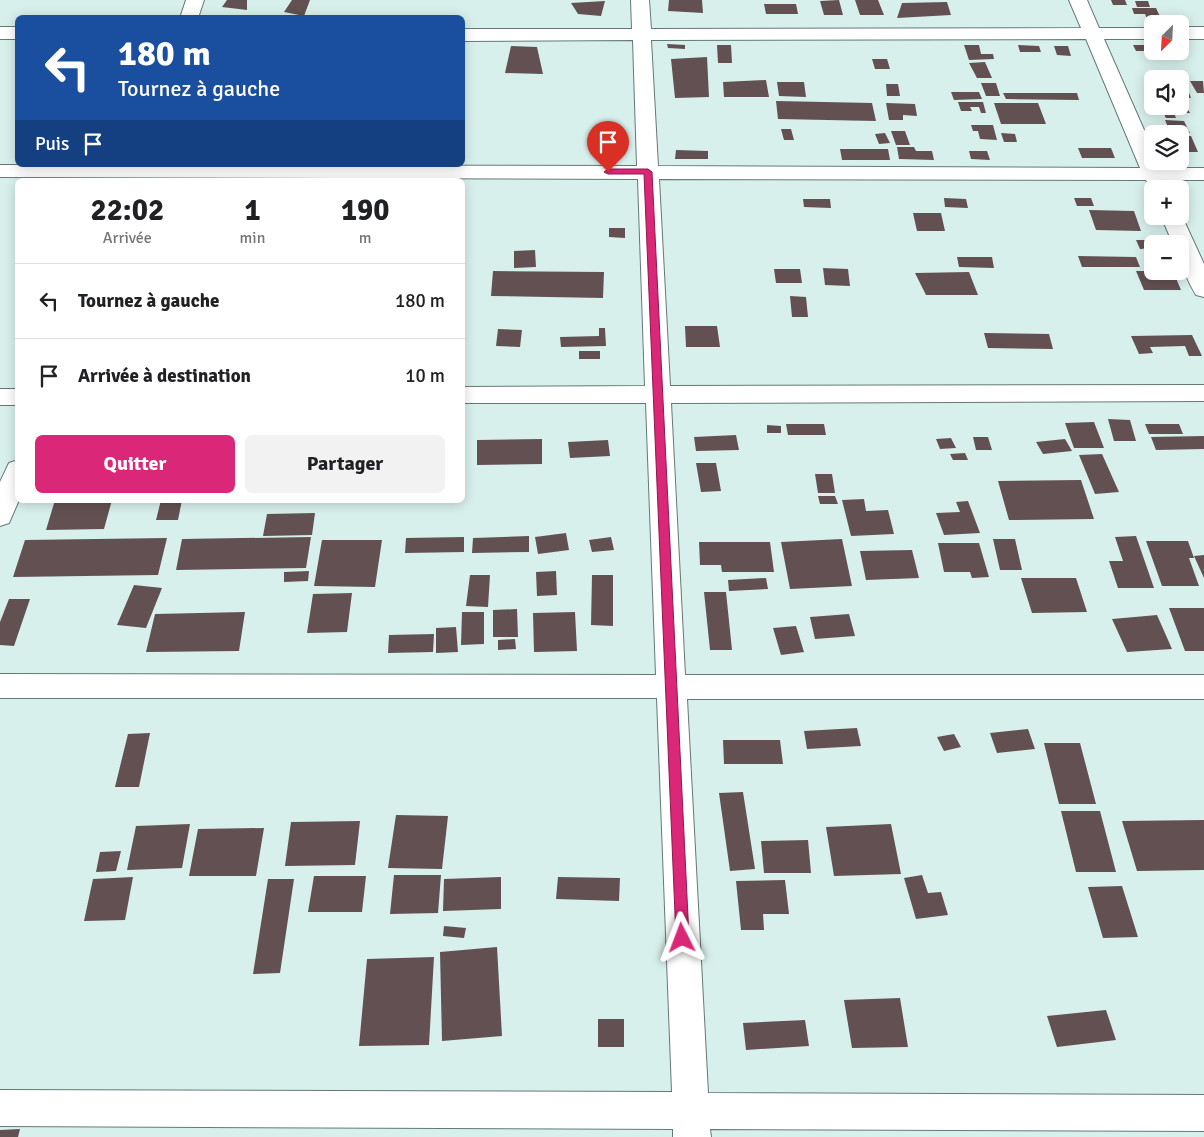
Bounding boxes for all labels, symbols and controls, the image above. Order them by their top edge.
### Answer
north arrow [1144,15,1189,60]
map controls [1144,15,1189,280]
text: 180 m [118,32,211,75]
icon: left [35,35,100,100]
button: sound [1144,70,1189,115]
text: Tournez à gauche [118,75,280,102]
pin [587,121,629,172]
button: layers [1144,125,1189,170]
icon: arrive [594,128,622,156]
icon: arrive [79,130,107,158]
text: Puis [35,132,69,156]
button: + [1144,180,1189,225]
text: 22:02 [90,192,164,229]
text: 1 [244,192,261,229]
text: 190 [341,192,389,229]
text: Arrivée [103,228,152,248]
text: min [240,228,265,248]
text: m [359,228,372,248]
button: − [1144,235,1189,280]
icon: left [35,287,63,315]
text: Tournez à gauche [78,289,219,313]
text: 180 m [395,289,445,313]
icon: arrive [35,362,63,390]
text: Arrivée à destination [78,364,251,388]
text: 10 m [405,364,445,388]
button: Quitter [35,435,235,493]
button: Partager [245,435,445,493]
position arrow [655,911,707,963]

